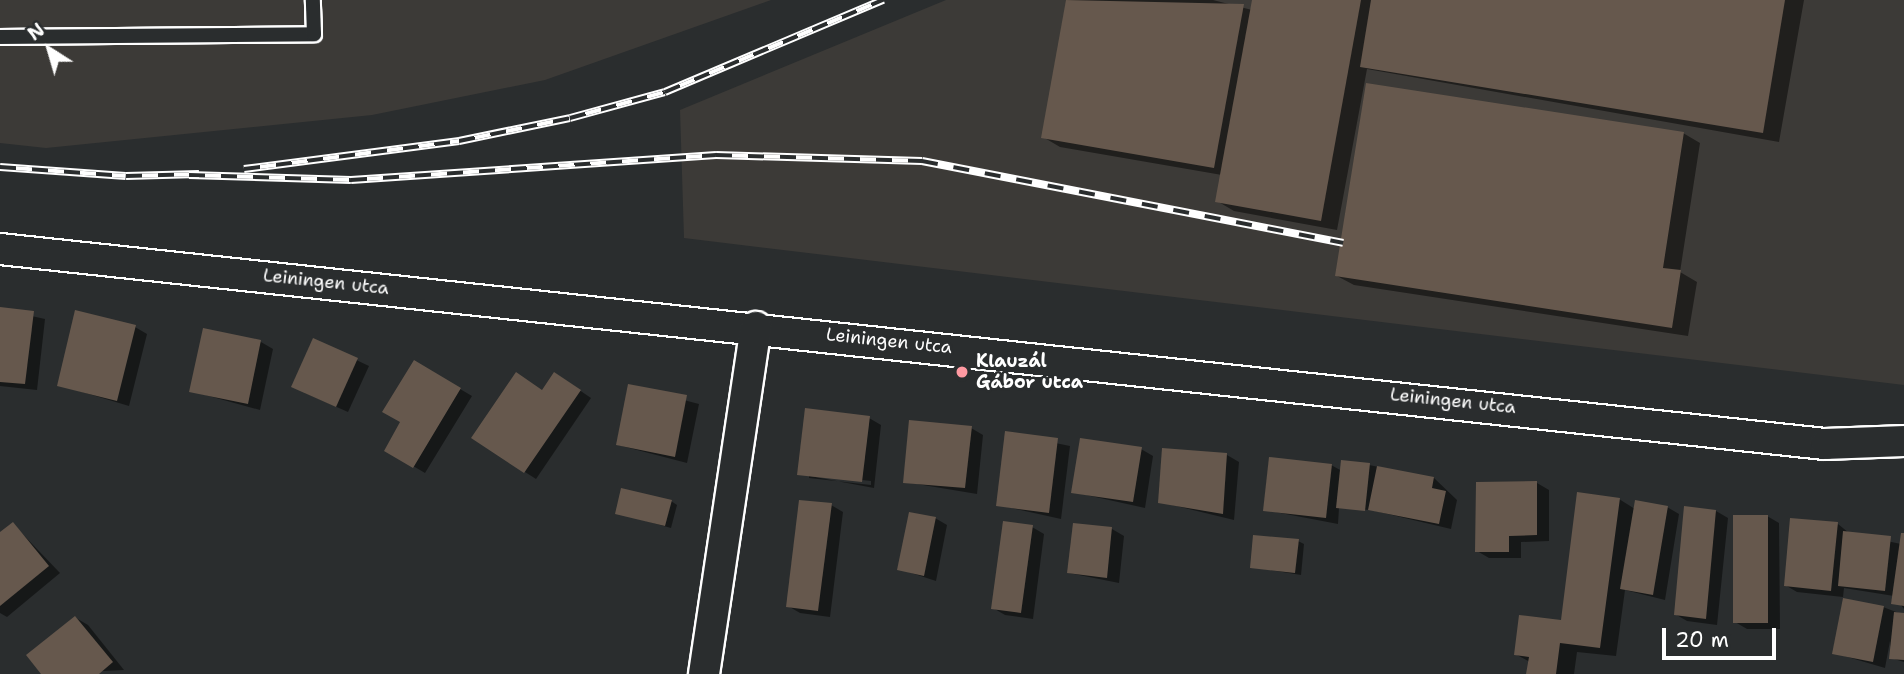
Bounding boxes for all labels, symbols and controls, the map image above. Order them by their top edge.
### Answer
north arrow [14,14,84,84]
text: N [23,17,50,46]
street label: Leiningen utca [262,265,390,299]
street label: Leiningen utca [825,324,953,358]
place label: Klauzál Gábor utca [976,351,1083,394]
marker: Klauzál Gábor utca [954,364,970,380]
street label: Leiningen utca [1389,384,1517,418]
scale bar [1666,614,1780,658]
text: 20 m [1675,626,1729,654]

